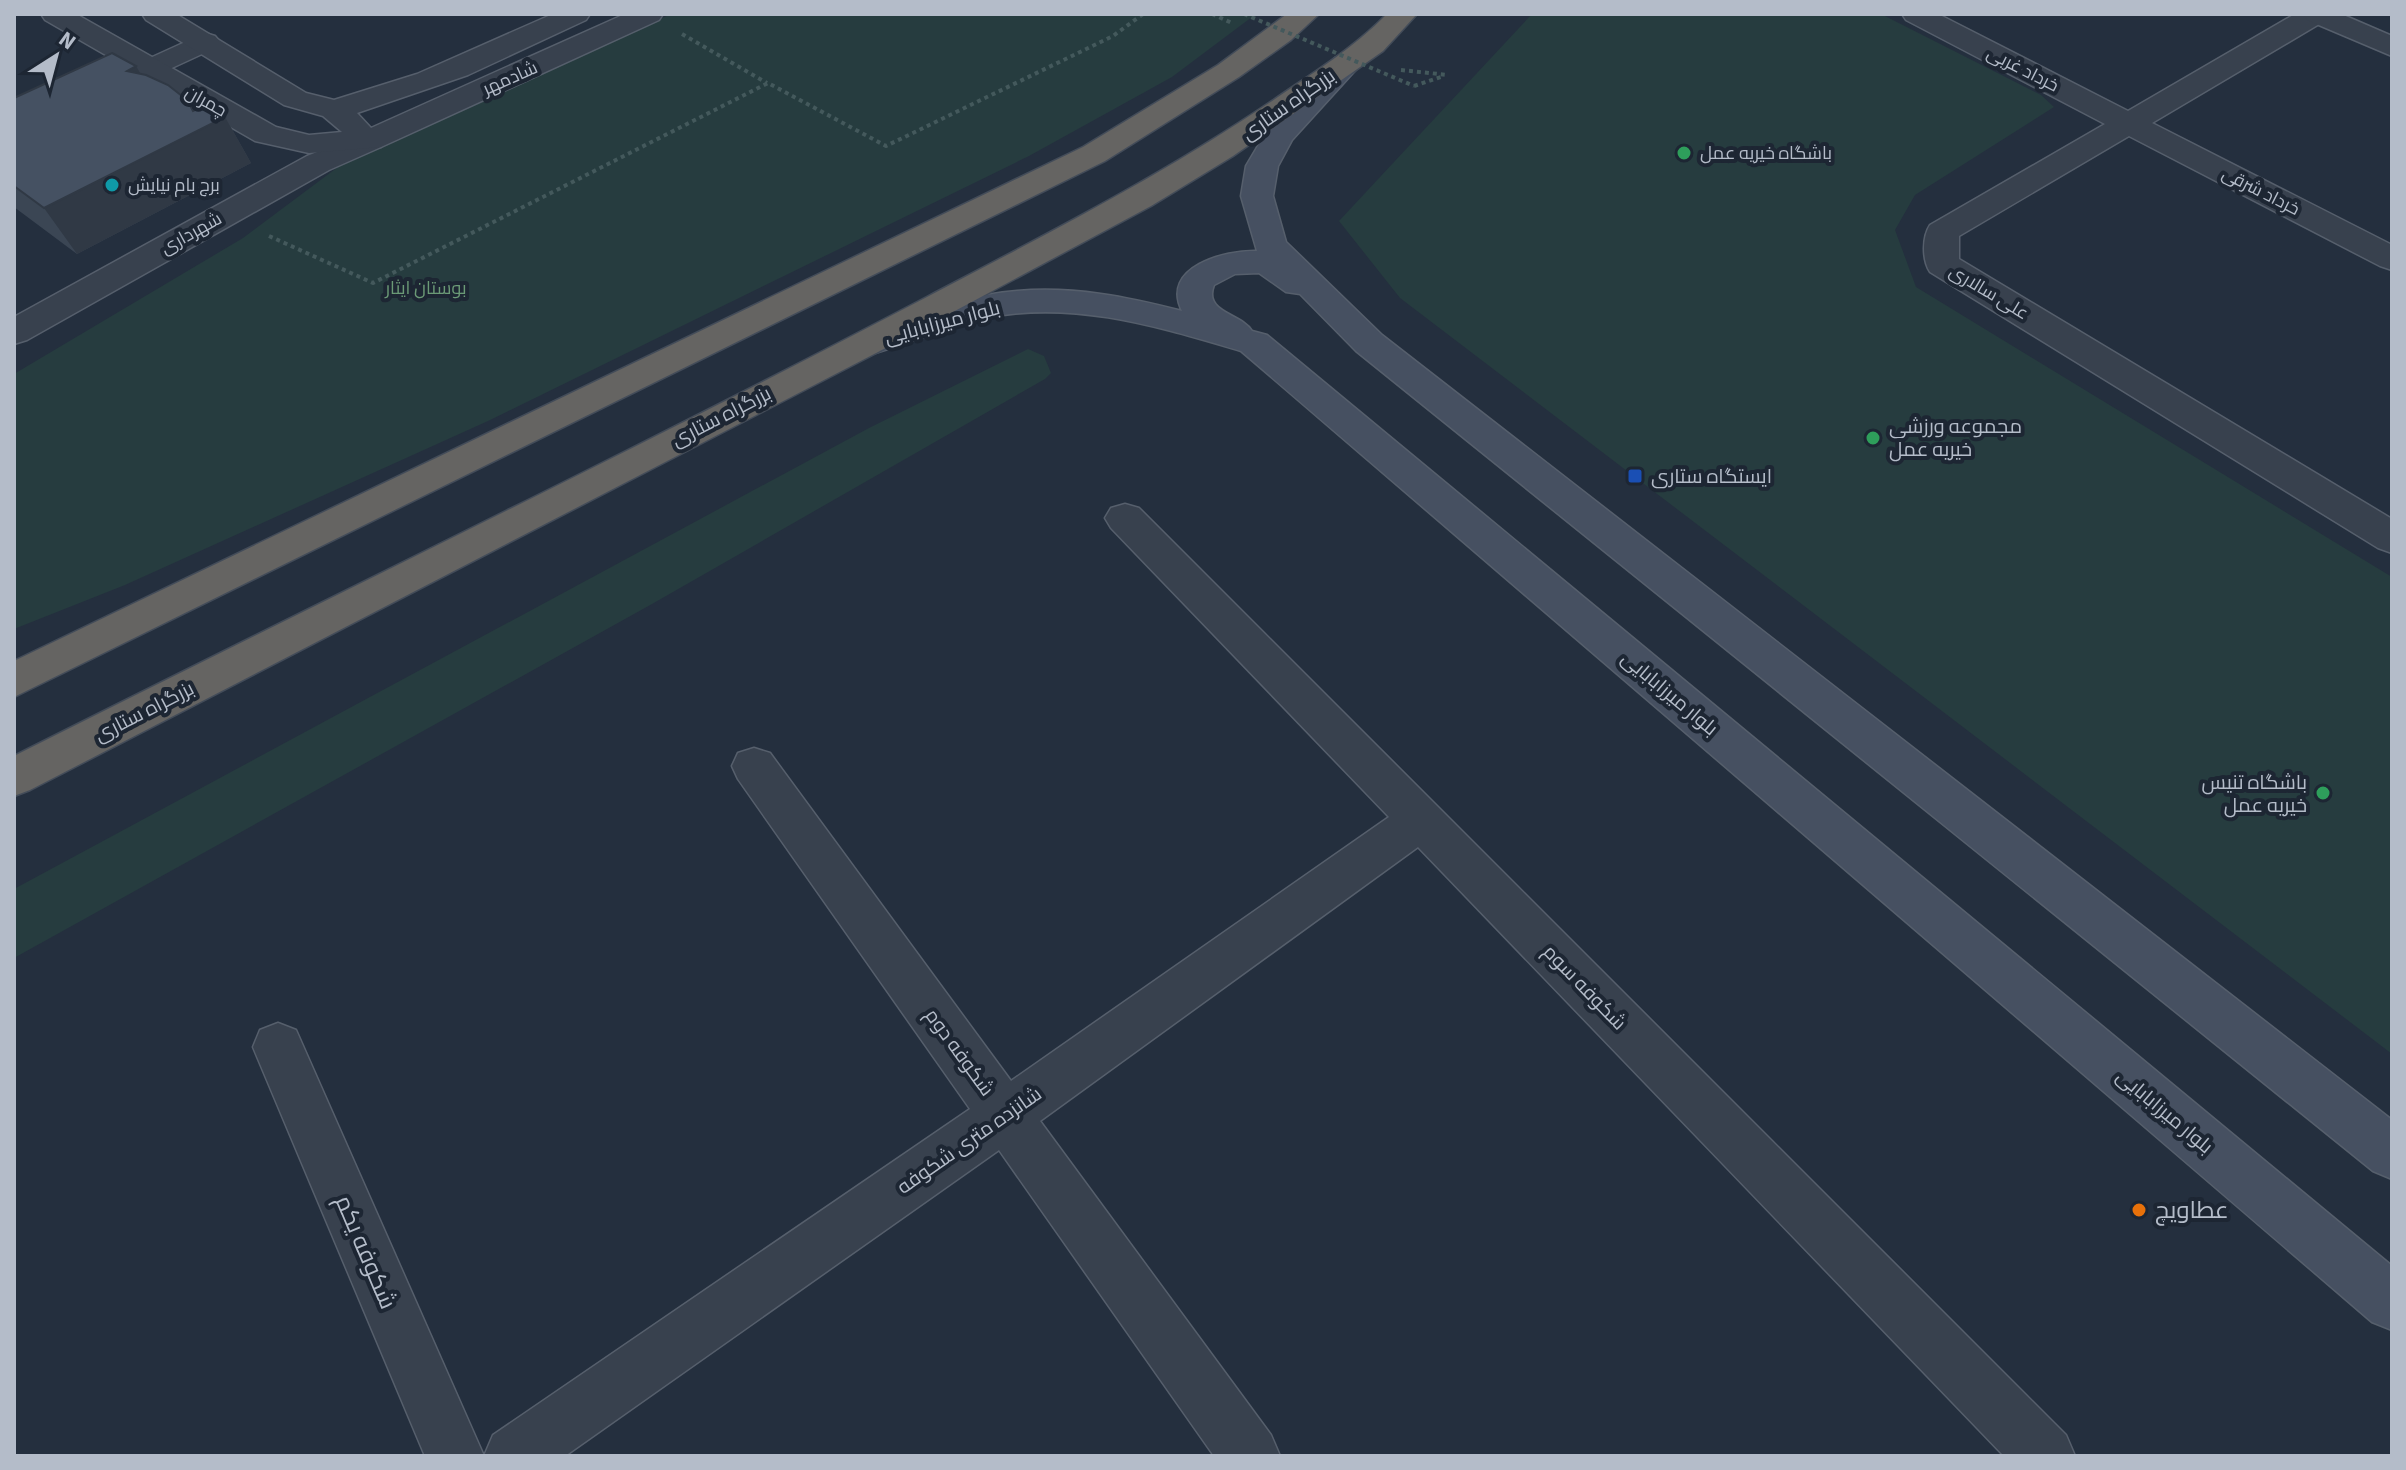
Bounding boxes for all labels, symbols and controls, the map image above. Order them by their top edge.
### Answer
north arrow [16,16,96,96]
text: N [52,23,82,58]
street label: خرداد غربی [1982,41,2063,98]
street label: شادمهر [478,55,542,102]
street label: بزرگراه ستاری [1236,62,1341,147]
street label: چمران [180,80,231,123]
place label: باشگاه خیریه عمل [1700,141,1832,166]
marker: باشگاه خیریه عمل [1675,144,1693,162]
street label: خرداد شرقی [2217,161,2304,222]
place label: برج بام نیایش [128,173,220,198]
marker: برج بام نیایش [103,176,121,194]
street label: شهرداری [156,206,226,261]
street label: علی سالاری [1944,259,2033,326]
park label: بوستان ایثار [384,276,467,301]
street label: بلوار میرزابابایی [881,294,1003,352]
street label: بزرگراه ستاری [667,380,776,454]
place label: مجموعه ورزشی خیریه عمل [1889,413,2022,464]
marker: مجموعه ورزشی خیریه عمل [1864,429,1882,447]
place label: ایستگاه ستاری [1651,463,1772,491]
marker: ایستگاه ستاری [1626,467,1644,485]
street label: بلوار میرزابابایی [1615,645,1724,743]
street label: بزرگراه ستاری [90,675,199,749]
place label: باشگاه تنیس خیریه عمل [2201,769,2307,820]
marker: باشگاه تنیس خیریه عمل [2314,784,2332,802]
street label: شکوفه سوم [1536,939,1632,1037]
street label: شکوفه دوم [918,1003,1001,1102]
street label: بلوار میرزابابایی [2110,1063,2219,1161]
street label: شانزده متری شکوفه [892,1080,1048,1201]
street label: شکوفه یکم [326,1190,405,1315]
place label: عطاویچ [2155,1193,2229,1228]
marker: عطاویچ [2130,1201,2148,1219]

